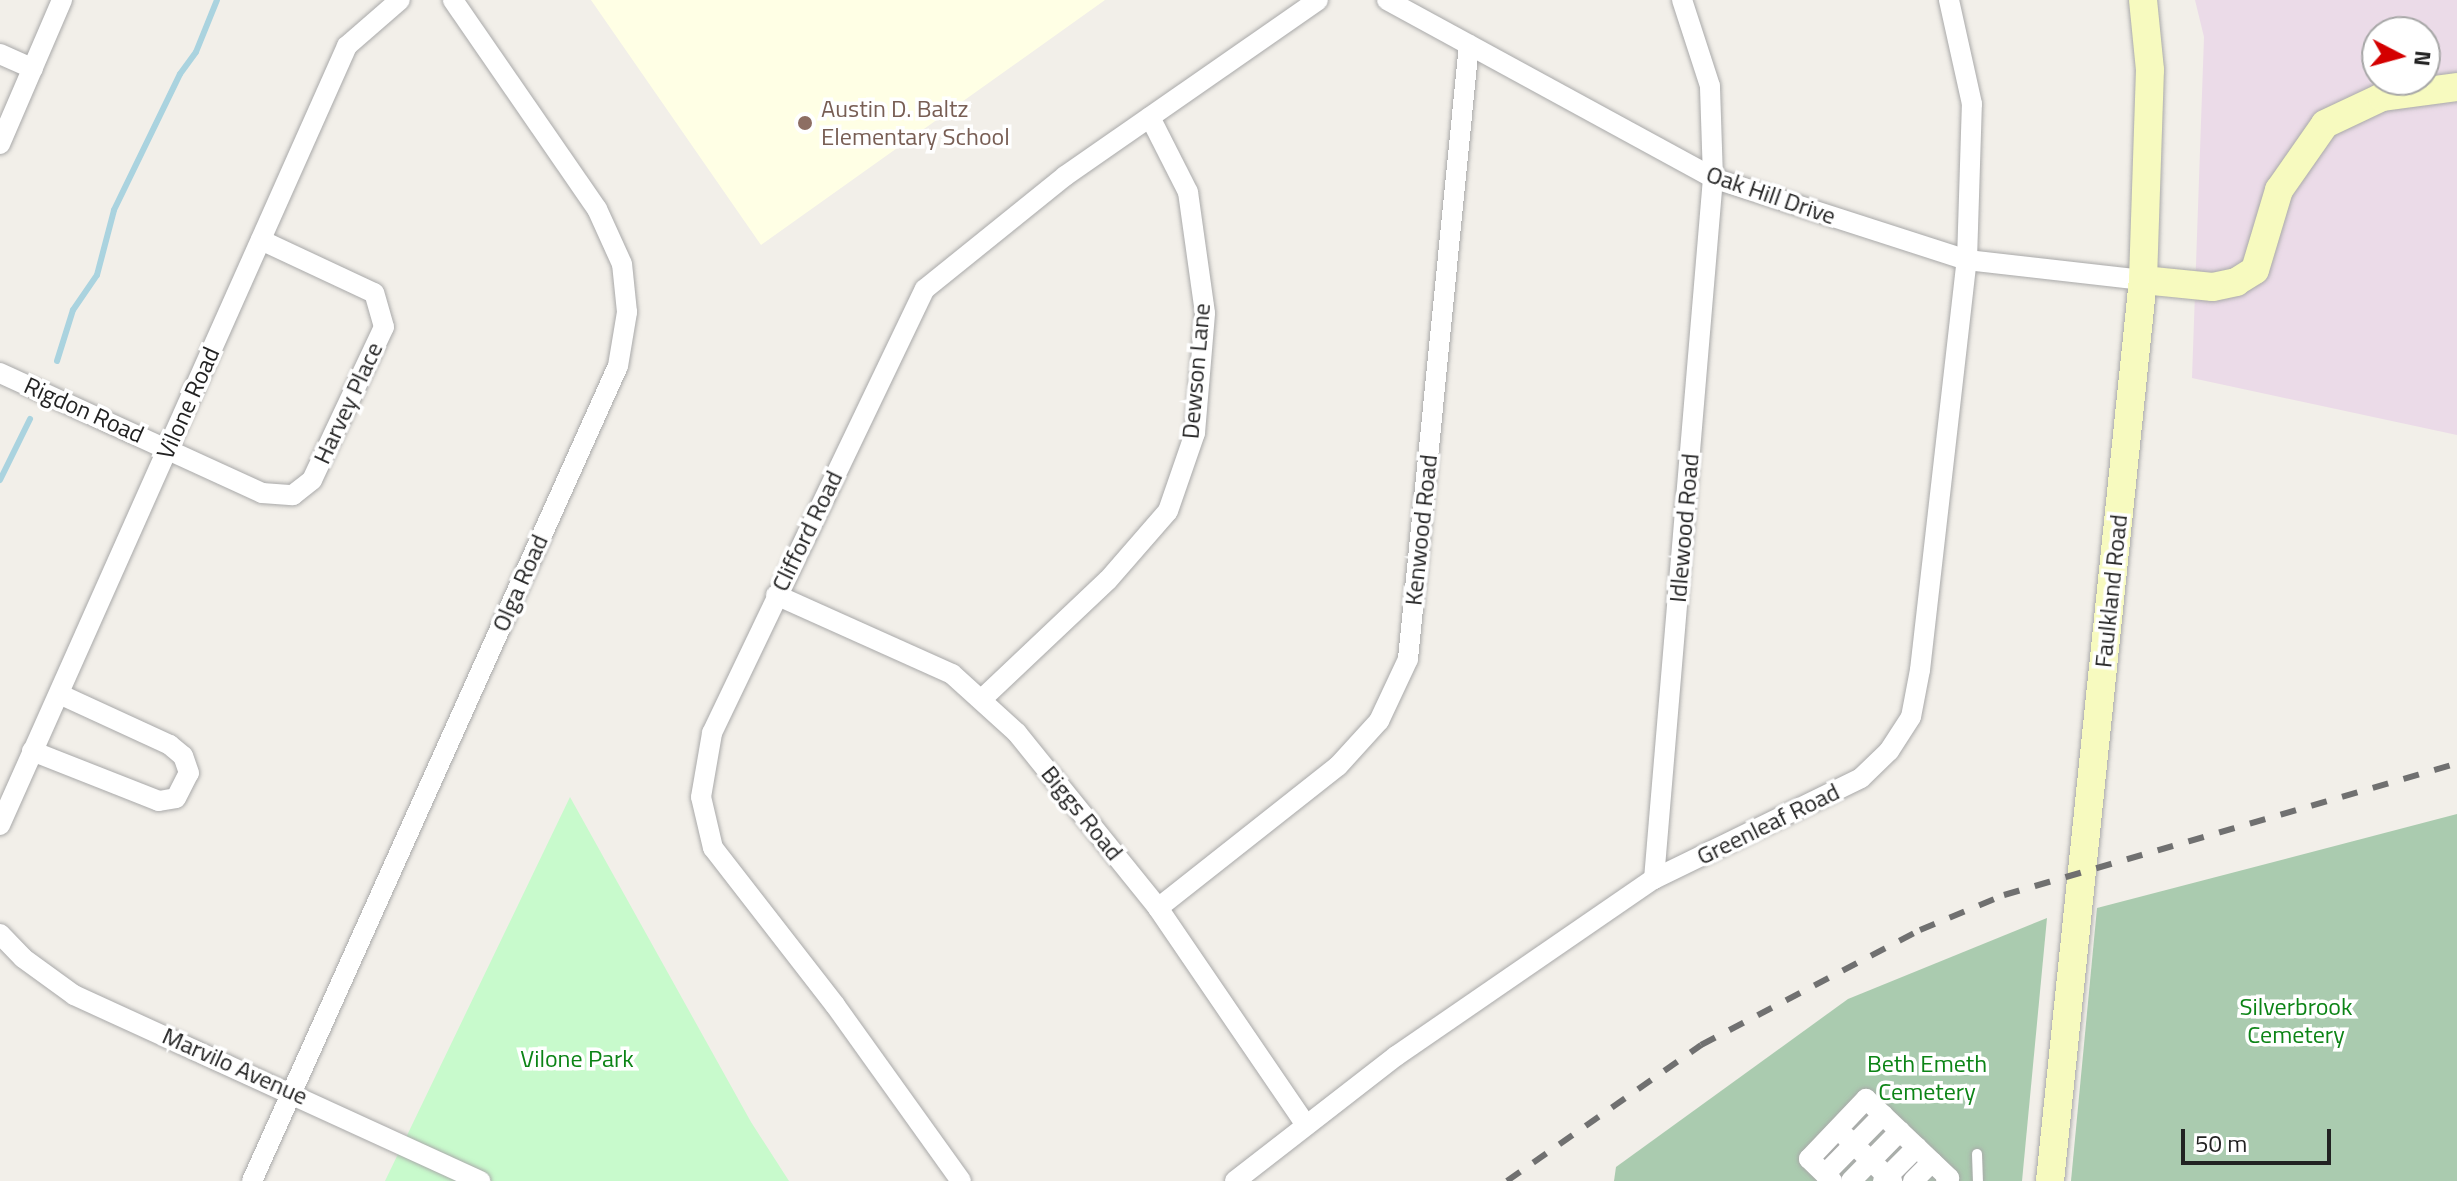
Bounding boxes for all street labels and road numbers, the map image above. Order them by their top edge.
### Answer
street label: Oak Hill Drive [1703,159,1839,231]
street label: Dewson Lane [1176,302,1216,440]
street label: Harvey Place [307,338,389,468]
street label: Vilone Road [151,342,225,464]
street label: Rigdon Road [20,371,148,449]
street label: Idlewood Road [1663,452,1705,604]
street label: Kenwood Road [1399,453,1443,607]
street label: Clifford Road [766,466,848,596]
street label: Faulkland Road [2089,513,2133,669]
street label: Olga Road [486,530,554,636]
street label: Biggs Road [1035,760,1129,866]
street label: Greenleaf Road [1692,777,1844,871]
street label: Marvilo Avenue [158,1021,312,1111]

